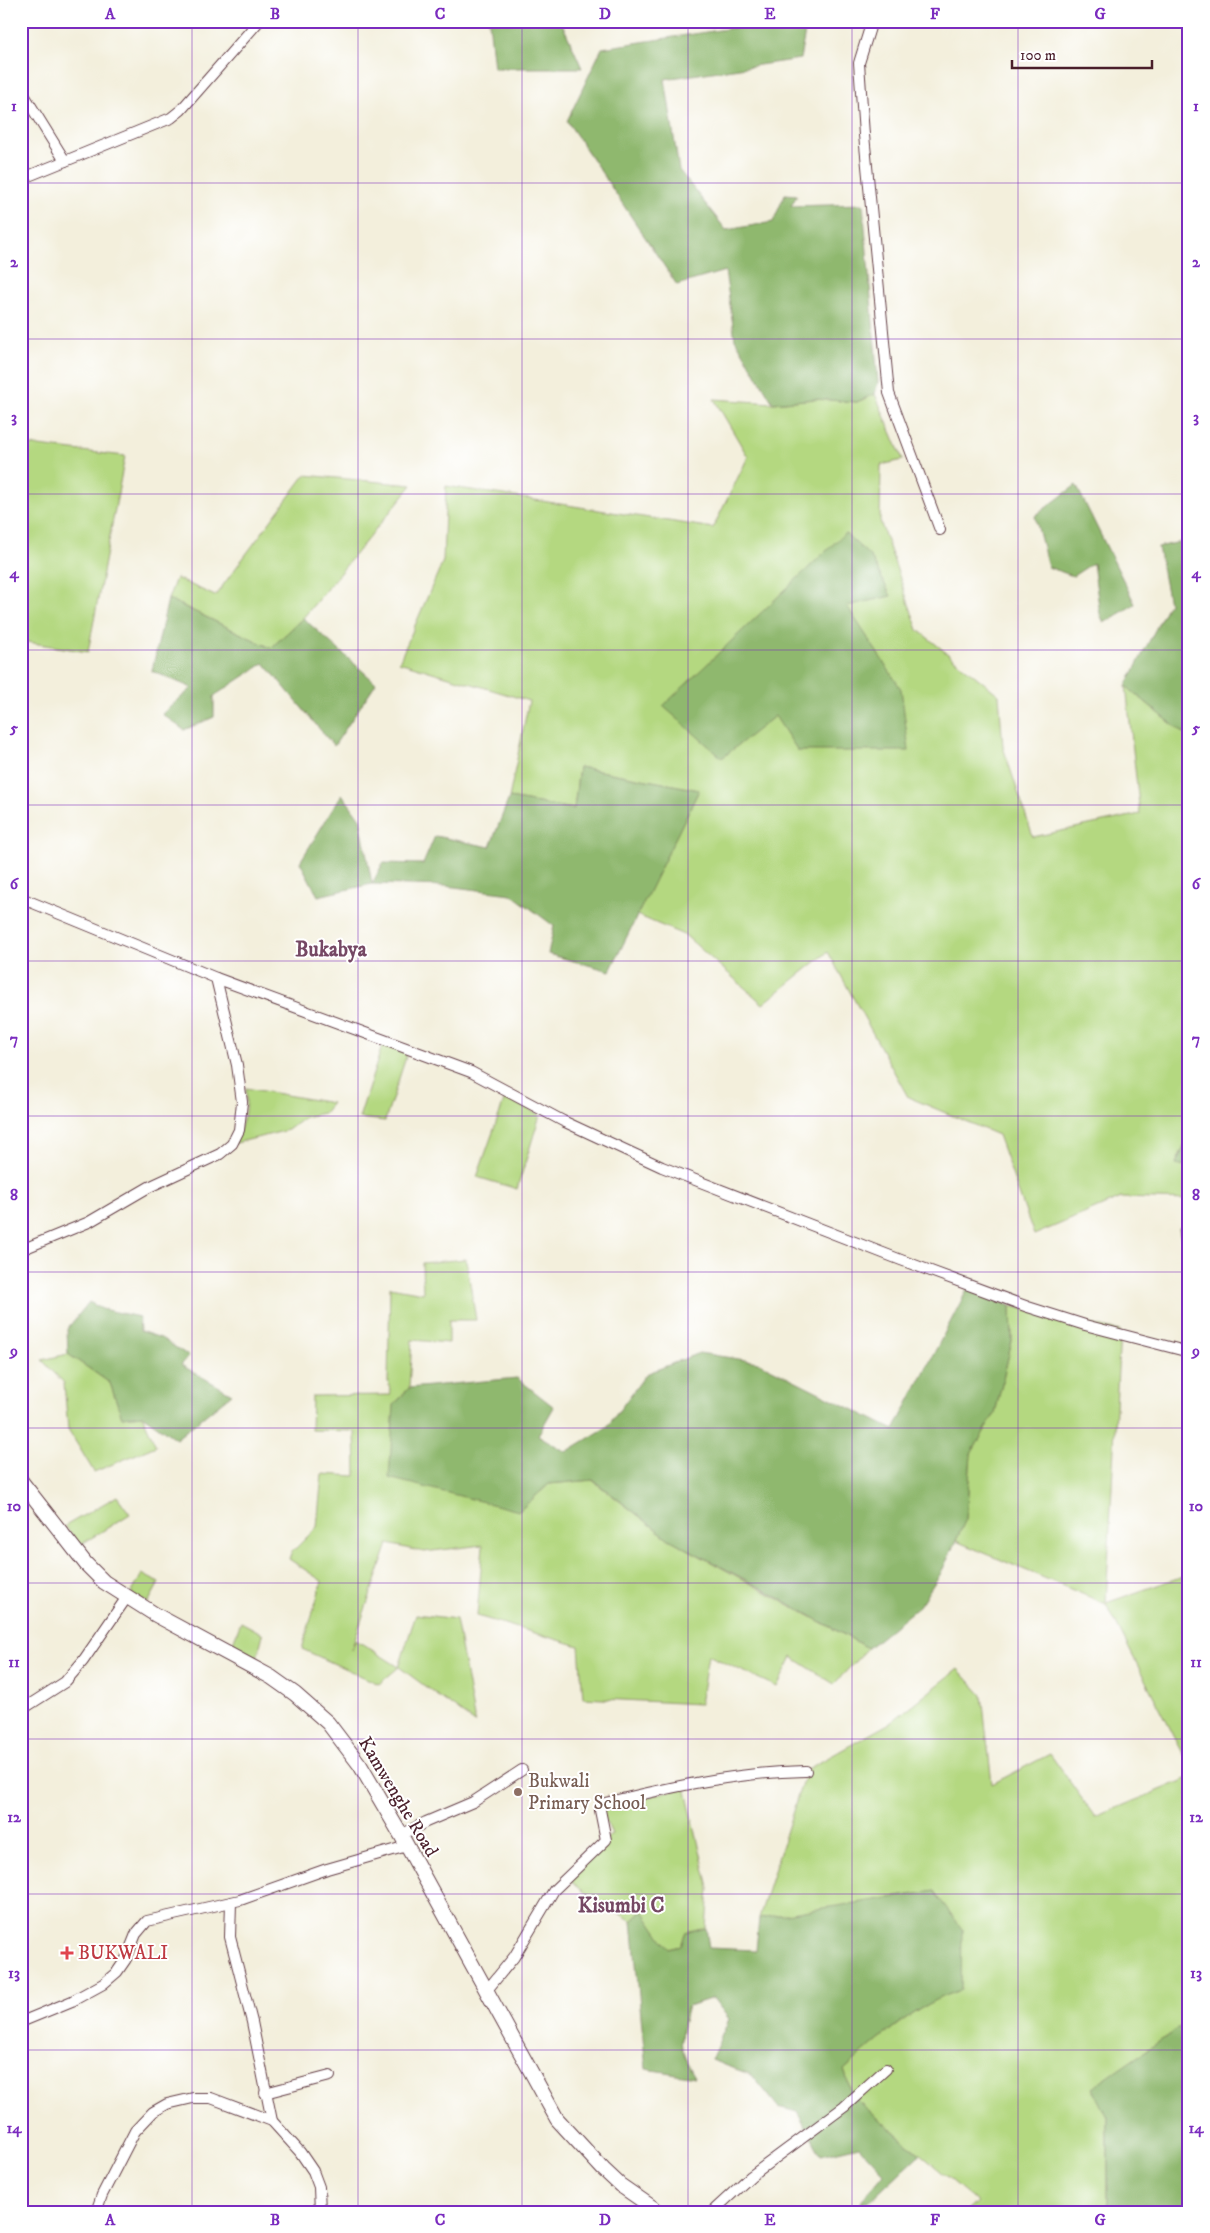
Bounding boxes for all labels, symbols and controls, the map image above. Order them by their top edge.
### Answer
text: A [104,4,116,24]
text: B [270,4,280,24]
text: C [435,4,445,24]
text: D [599,4,611,24]
text: E [764,4,776,24]
text: F [930,4,940,24]
text: G [1094,4,1106,24]
scale bar [1012,38,1152,70]
text: 100 m [1020,46,1056,65]
text: 1 [11,96,17,116]
text: 1 [1193,96,1199,116]
text: 2 [10,252,19,272]
text: 2 [1192,252,1201,272]
text: 3 [11,407,17,427]
text: 3 [1193,407,1199,427]
text: 4 [8,563,19,583]
text: 4 [1190,563,1201,583]
text: 5 [9,718,18,738]
text: 5 [1191,718,1200,738]
text: 6 [10,874,20,894]
text: 6 [1192,874,1202,894]
district label: Bukabya [295,937,368,963]
text: 7 [10,1029,18,1049]
text: 7 [1192,1029,1200,1049]
text: 8 [10,1185,18,1205]
text: 8 [1192,1185,1200,1205]
text: 9 [9,1341,18,1361]
text: 9 [1191,1341,1200,1361]
text: 10 [7,1496,22,1516]
text: 10 [1189,1496,1204,1516]
text: 11 [8,1652,20,1672]
text: 11 [1190,1652,1202,1672]
street label: Kamwenghe Road [353,1733,443,1862]
place label: Bukwali Primary School [528,1770,646,1815]
marker: Bukwali Primary School [512,1786,524,1798]
text: 12 [7,1807,22,1827]
text: 12 [1189,1807,1204,1827]
district label: Kisumbi C [578,1893,664,1919]
place label: BUKWALI [78,1942,168,1965]
marker: BUKWALI [60,1946,74,1960]
text: 13 [8,1963,20,1983]
text: 13 [1190,1963,1202,1983]
text: 14 [6,2118,22,2138]
text: 14 [1188,2118,1204,2138]
text: A [104,2210,116,2230]
text: B [270,2210,280,2230]
text: C [435,2210,445,2230]
text: D [599,2210,611,2230]
text: E [764,2210,776,2230]
text: F [930,2210,940,2230]
text: G [1094,2210,1106,2230]

